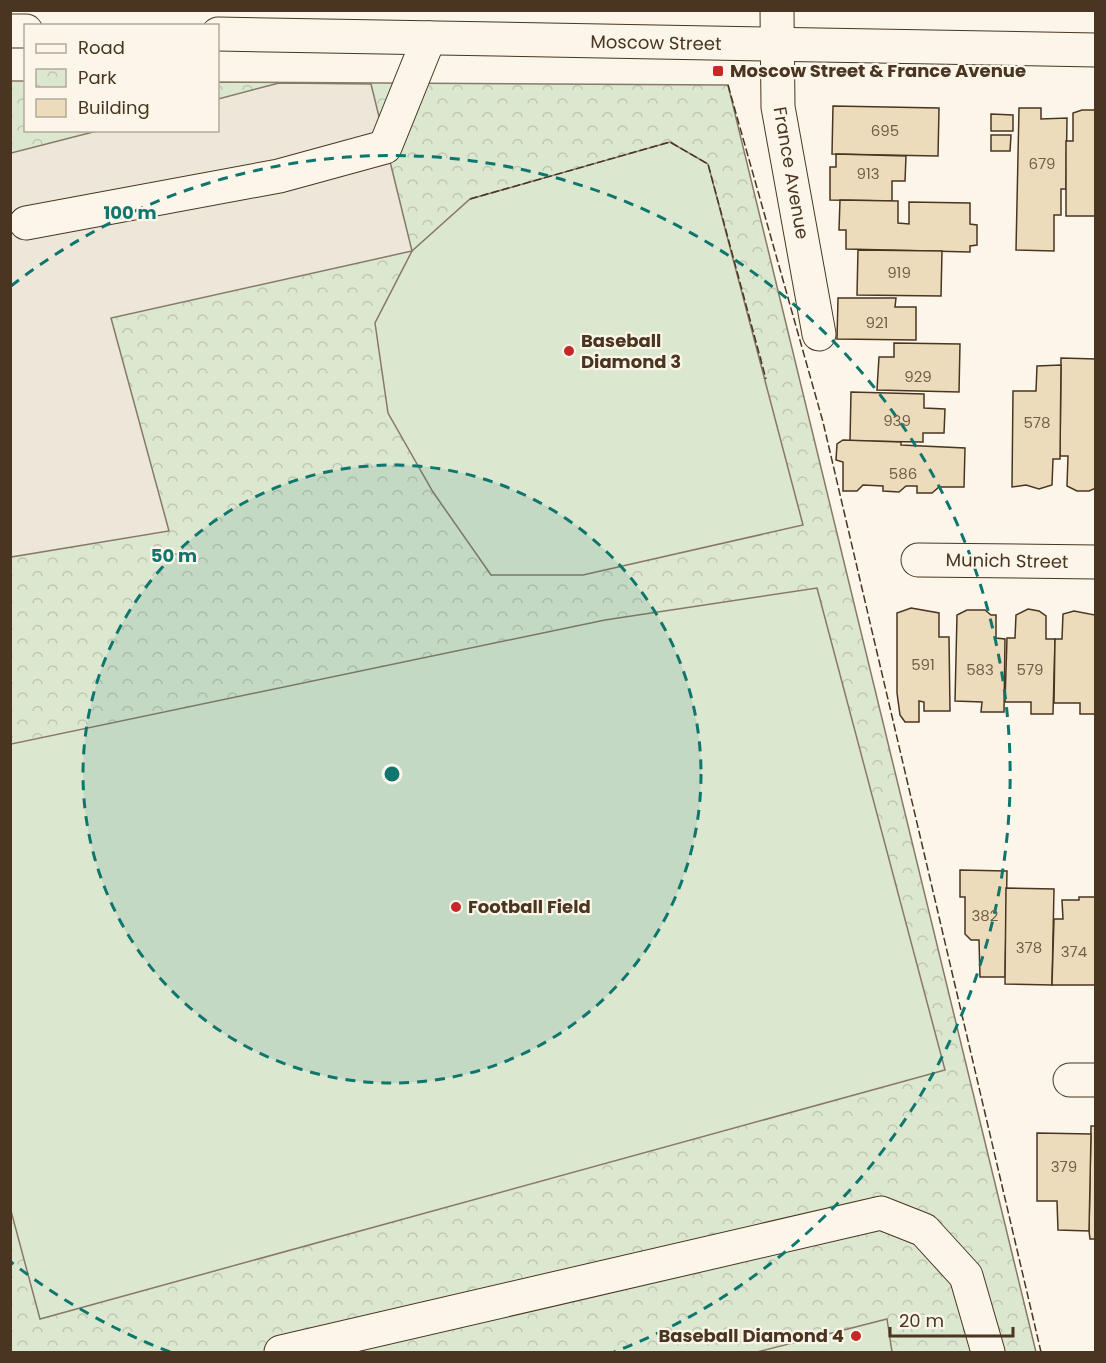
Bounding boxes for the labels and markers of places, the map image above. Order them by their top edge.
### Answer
place label: Moscow Street & France Avenue [730,58,1026,83]
marker: Moscow Street & France Avenue [711,64,725,78]
place label: Baseball Diamond 3 [581,328,681,374]
marker: Baseball Diamond 3 [562,344,576,358]
centre of rings [382,764,402,784]
place label: Football Field [468,894,591,919]
marker: Football Field [449,900,463,914]
place label: Baseball Diamond 4 [658,1323,844,1348]
marker: Baseball Diamond 4 [849,1329,863,1343]

